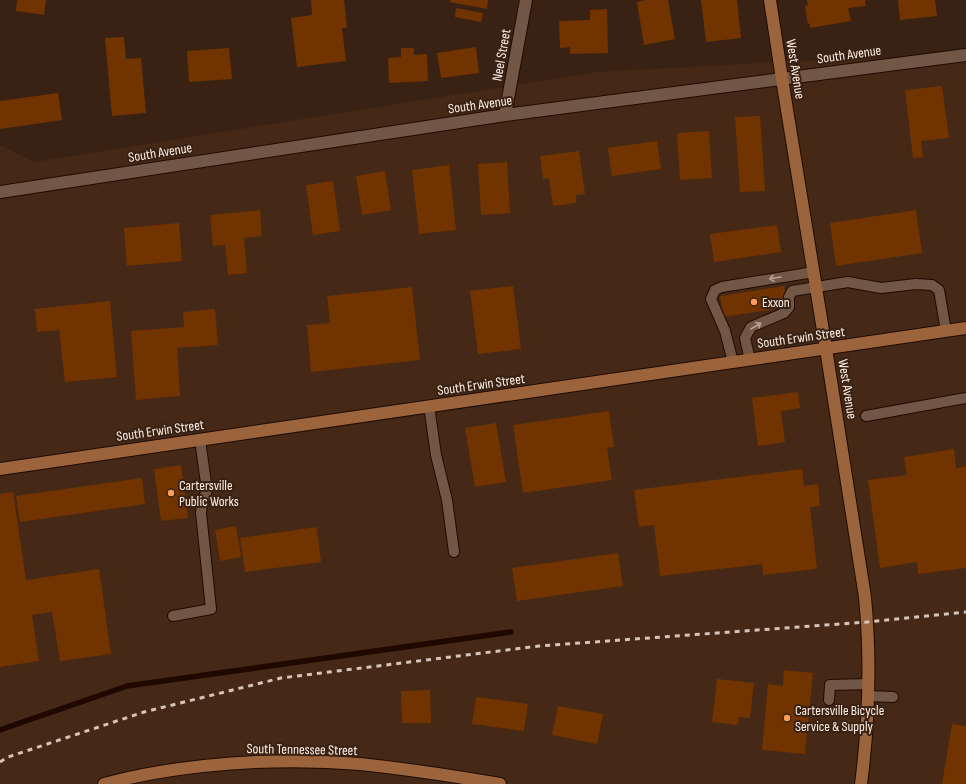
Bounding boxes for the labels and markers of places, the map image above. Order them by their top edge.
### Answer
place label: Exxon [762,294,790,311]
marker: Exxon [749,297,759,307]
place label: Cartersville Public Works [179,477,239,510]
marker: Cartersville Public Works [166,488,176,498]
place label: Cartersville Bicycle Service & Supply [795,702,884,735]
marker: Cartersville Bicycle Service & Supply [782,713,792,723]

